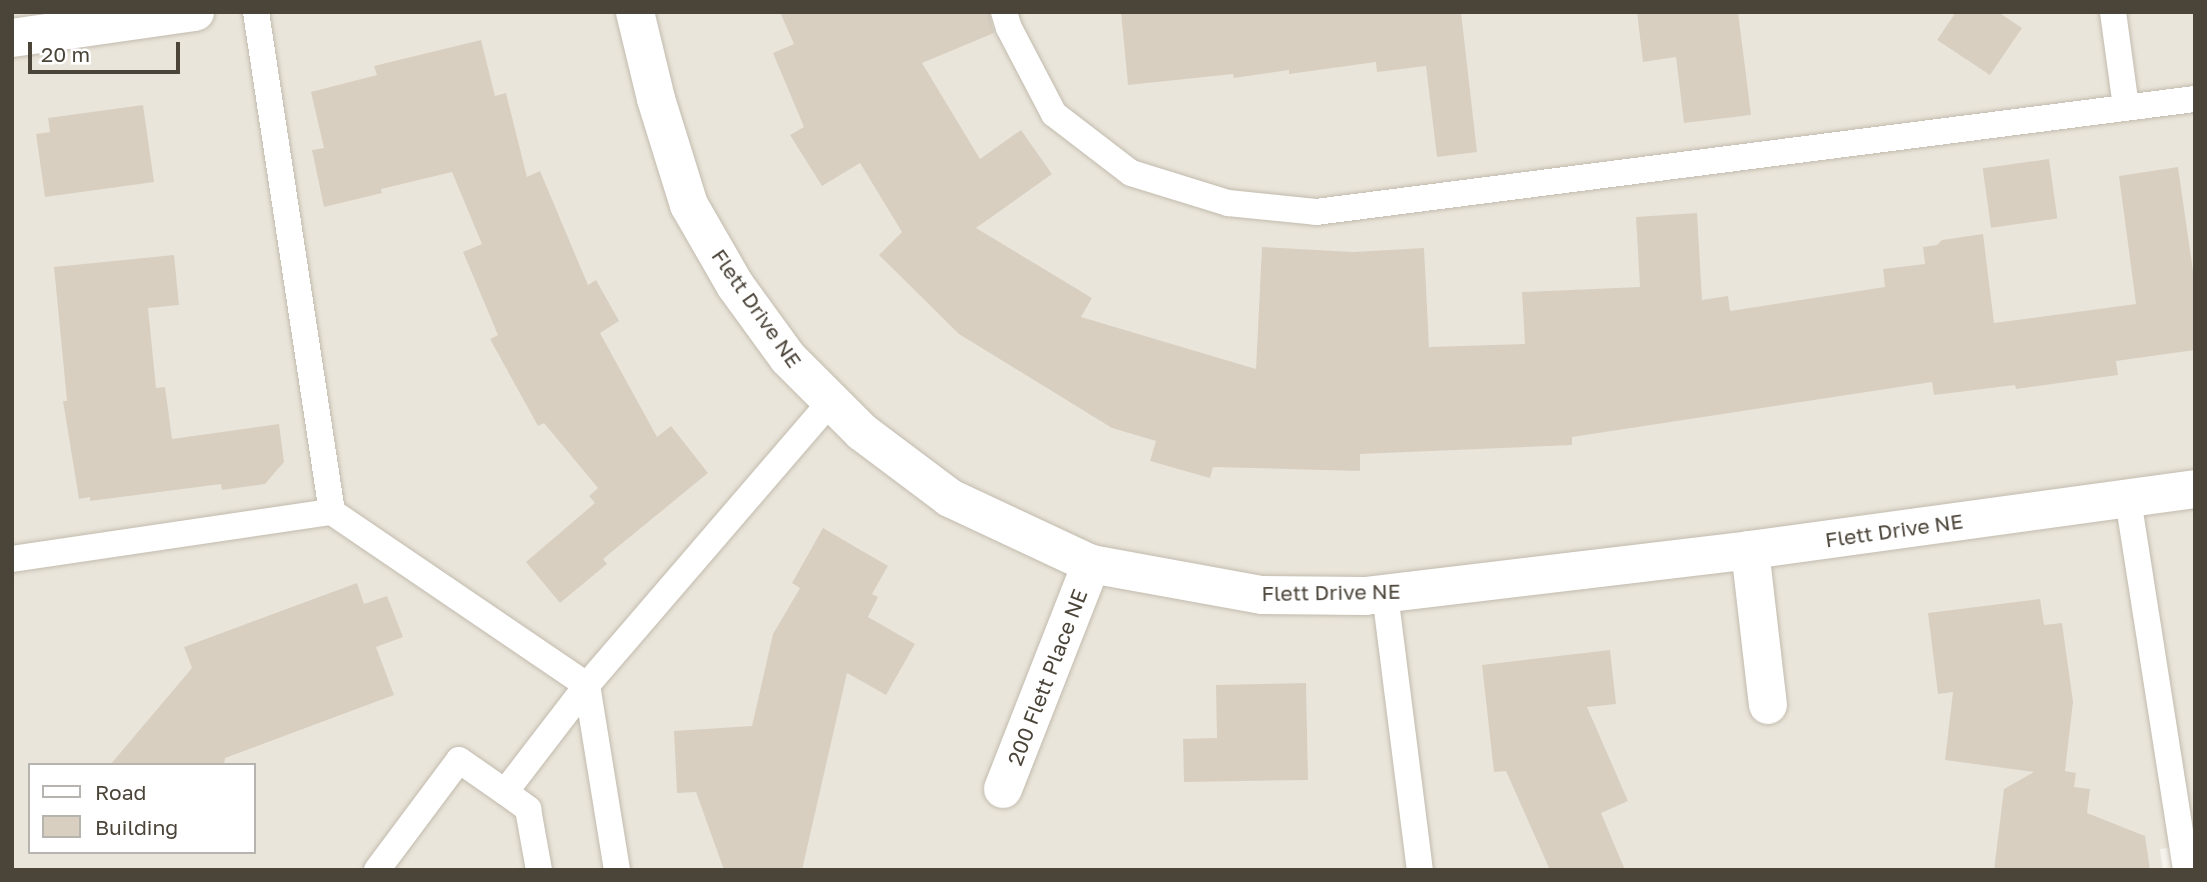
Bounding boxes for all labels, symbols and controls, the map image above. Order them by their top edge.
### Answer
scale bar [32,28,184,72]
text: 20 m [41,41,90,67]
street label: Flett Drive NE [707,244,807,372]
street label: Flett Drive NE [1823,508,1965,552]
street label: Flett Drive NE [1261,578,1401,606]
street label: 200 Flett Place NE [1002,585,1092,769]
legend [28,763,256,854]
text: Road [95,779,146,805]
text: Building [95,814,178,840]

